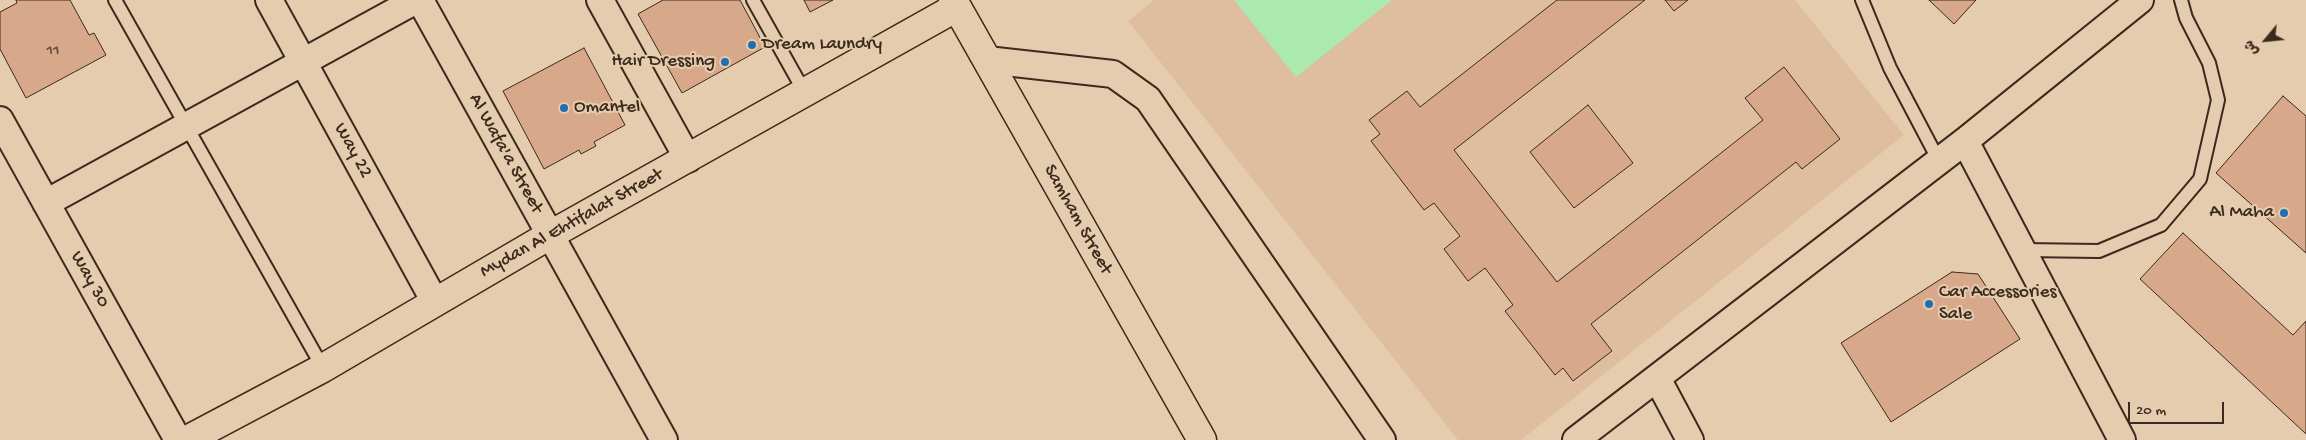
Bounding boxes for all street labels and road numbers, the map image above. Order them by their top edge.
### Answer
street label: Al Wafa'a Street [463,90,547,218]
street label: Way 22 [328,120,376,182]
street label: Samham Street [1037,161,1117,279]
street label: Mydan Al Ehtifalat Street [477,164,667,284]
street label: Way 30 [64,248,114,312]

